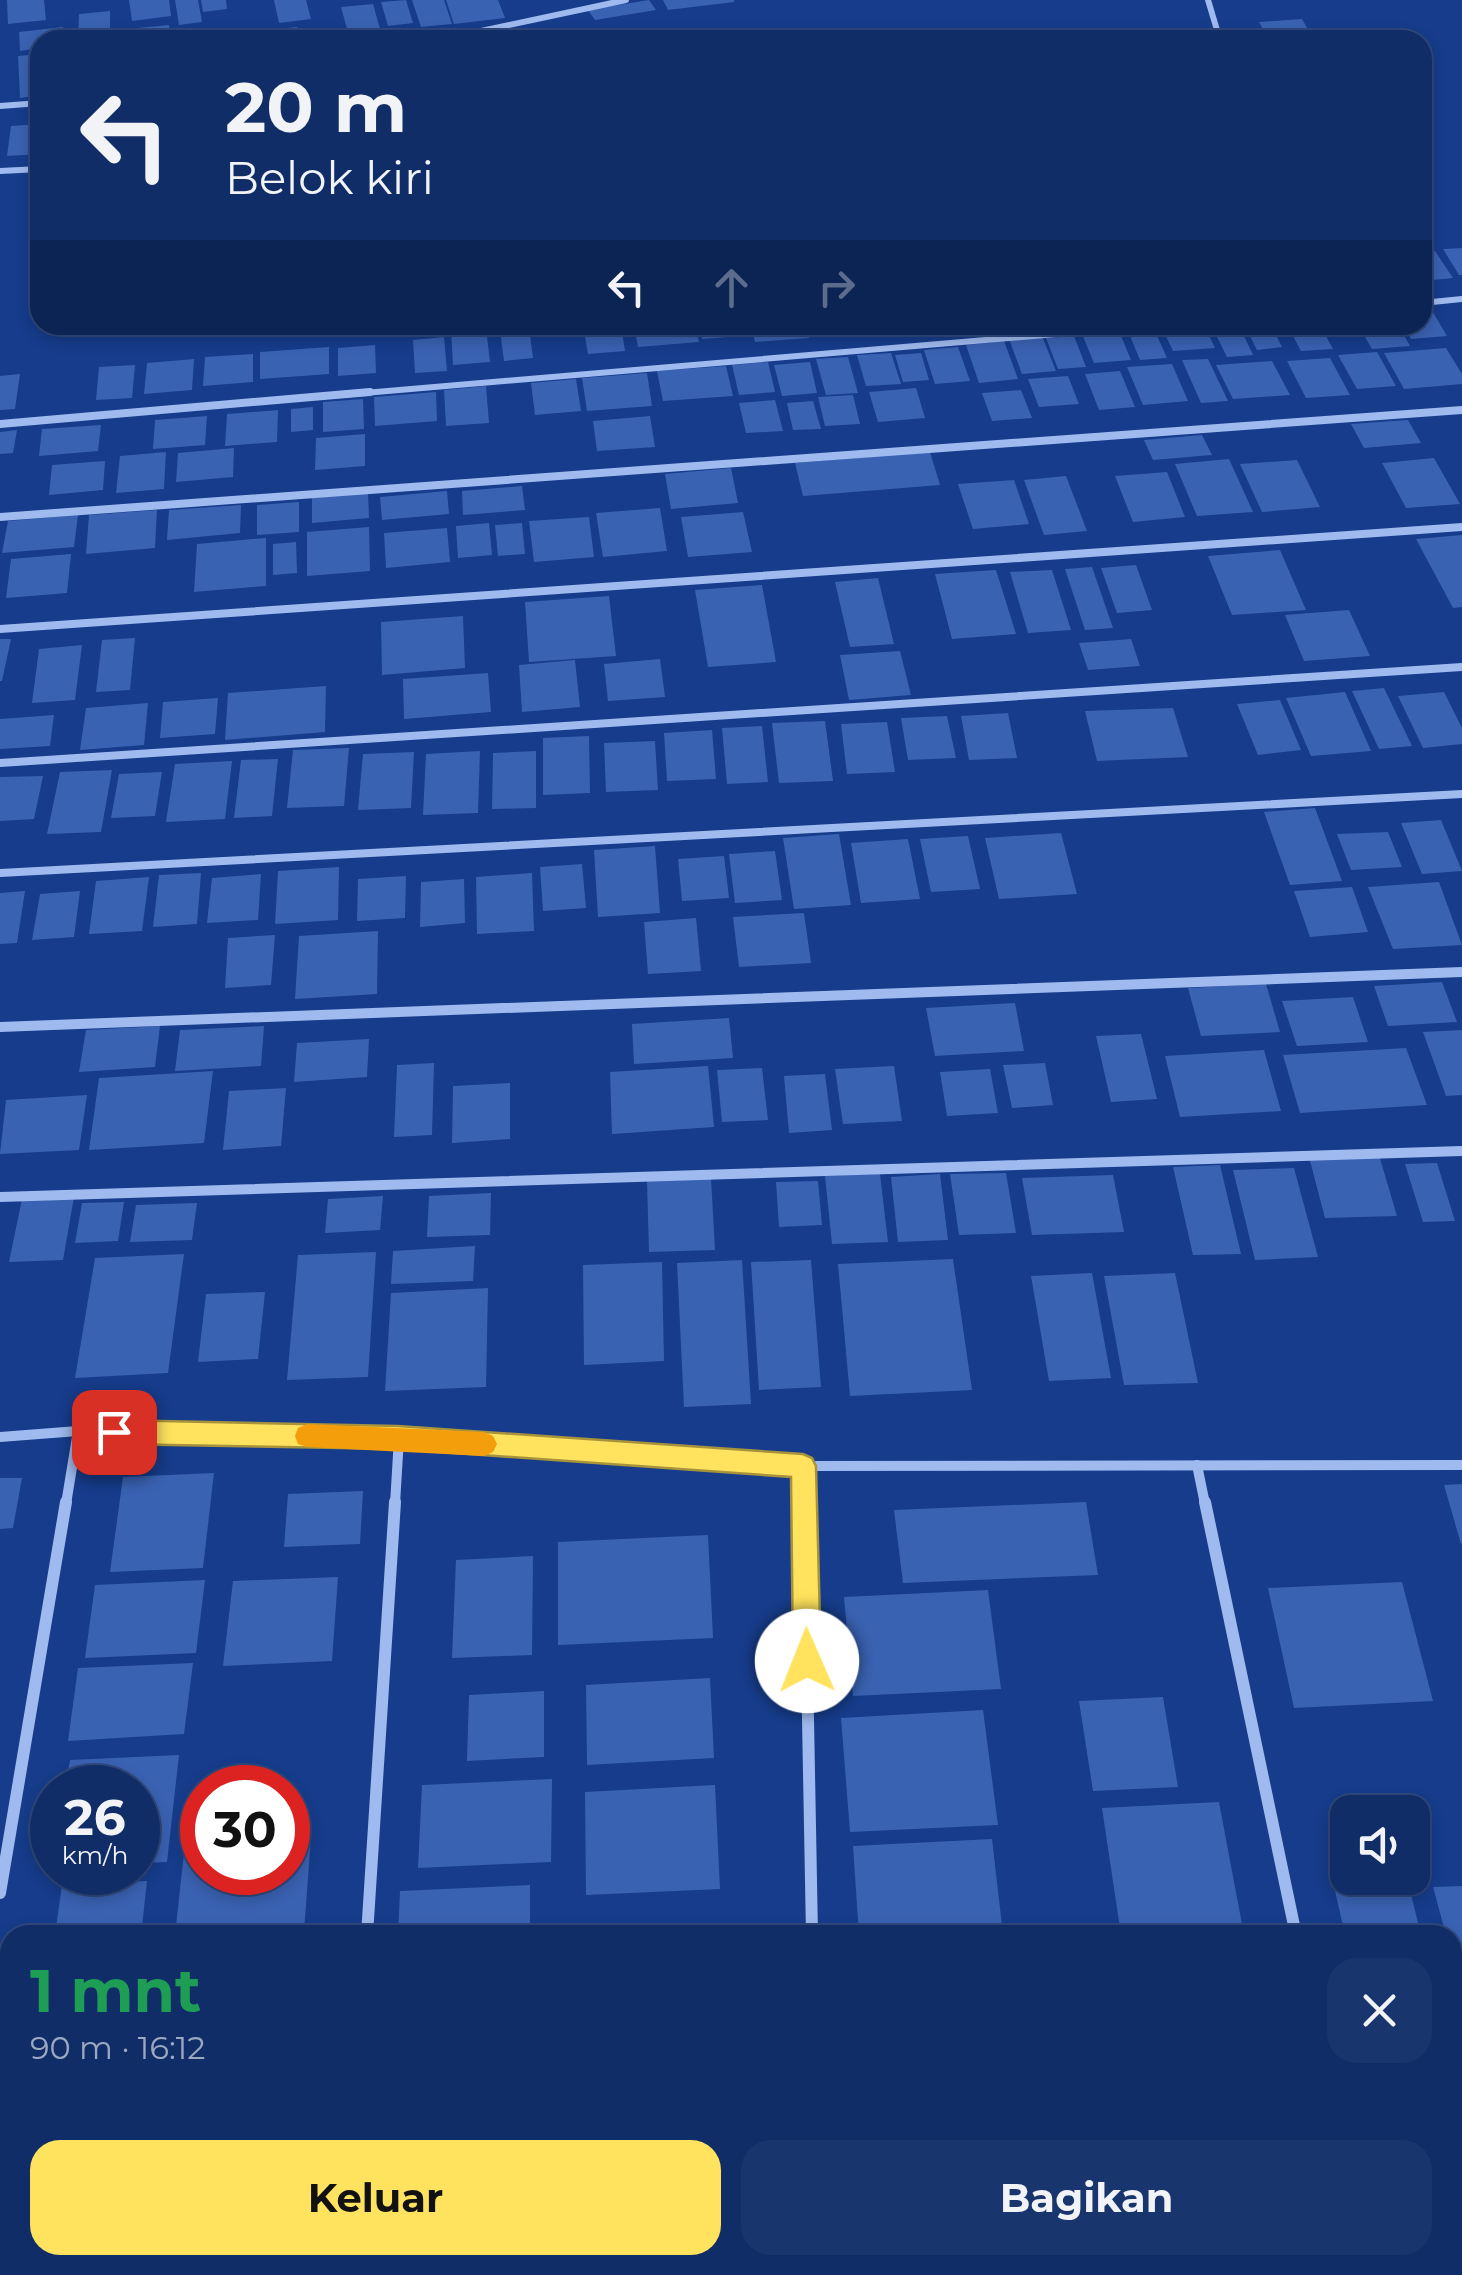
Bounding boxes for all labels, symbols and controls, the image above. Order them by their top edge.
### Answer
text: 20 m [225,64,407,150]
icon: left [60,70,190,200]
text: Belok kiri [225,150,434,205]
icon: left [599,260,654,315]
icon: ahead [704,260,759,315]
icon: right [809,260,864,315]
pin [72,1390,157,1475]
icon: arrive [87,1405,142,1460]
position arrow [755,1609,859,1713]
speed limit sign: 30 [180,1765,310,1895]
text: 26 [64,1787,126,1848]
map controls [1330,1795,1430,1895]
button: sound [1330,1795,1430,1895]
text: km/h [62,1840,128,1870]
text: 1 mnt [30,1954,201,2027]
button: close [1327,1958,1432,2063]
text: 90 m · 16:12 [30,2028,205,2067]
button: Keluar [30,2140,721,2255]
button: Bagikan [741,2140,1432,2255]

